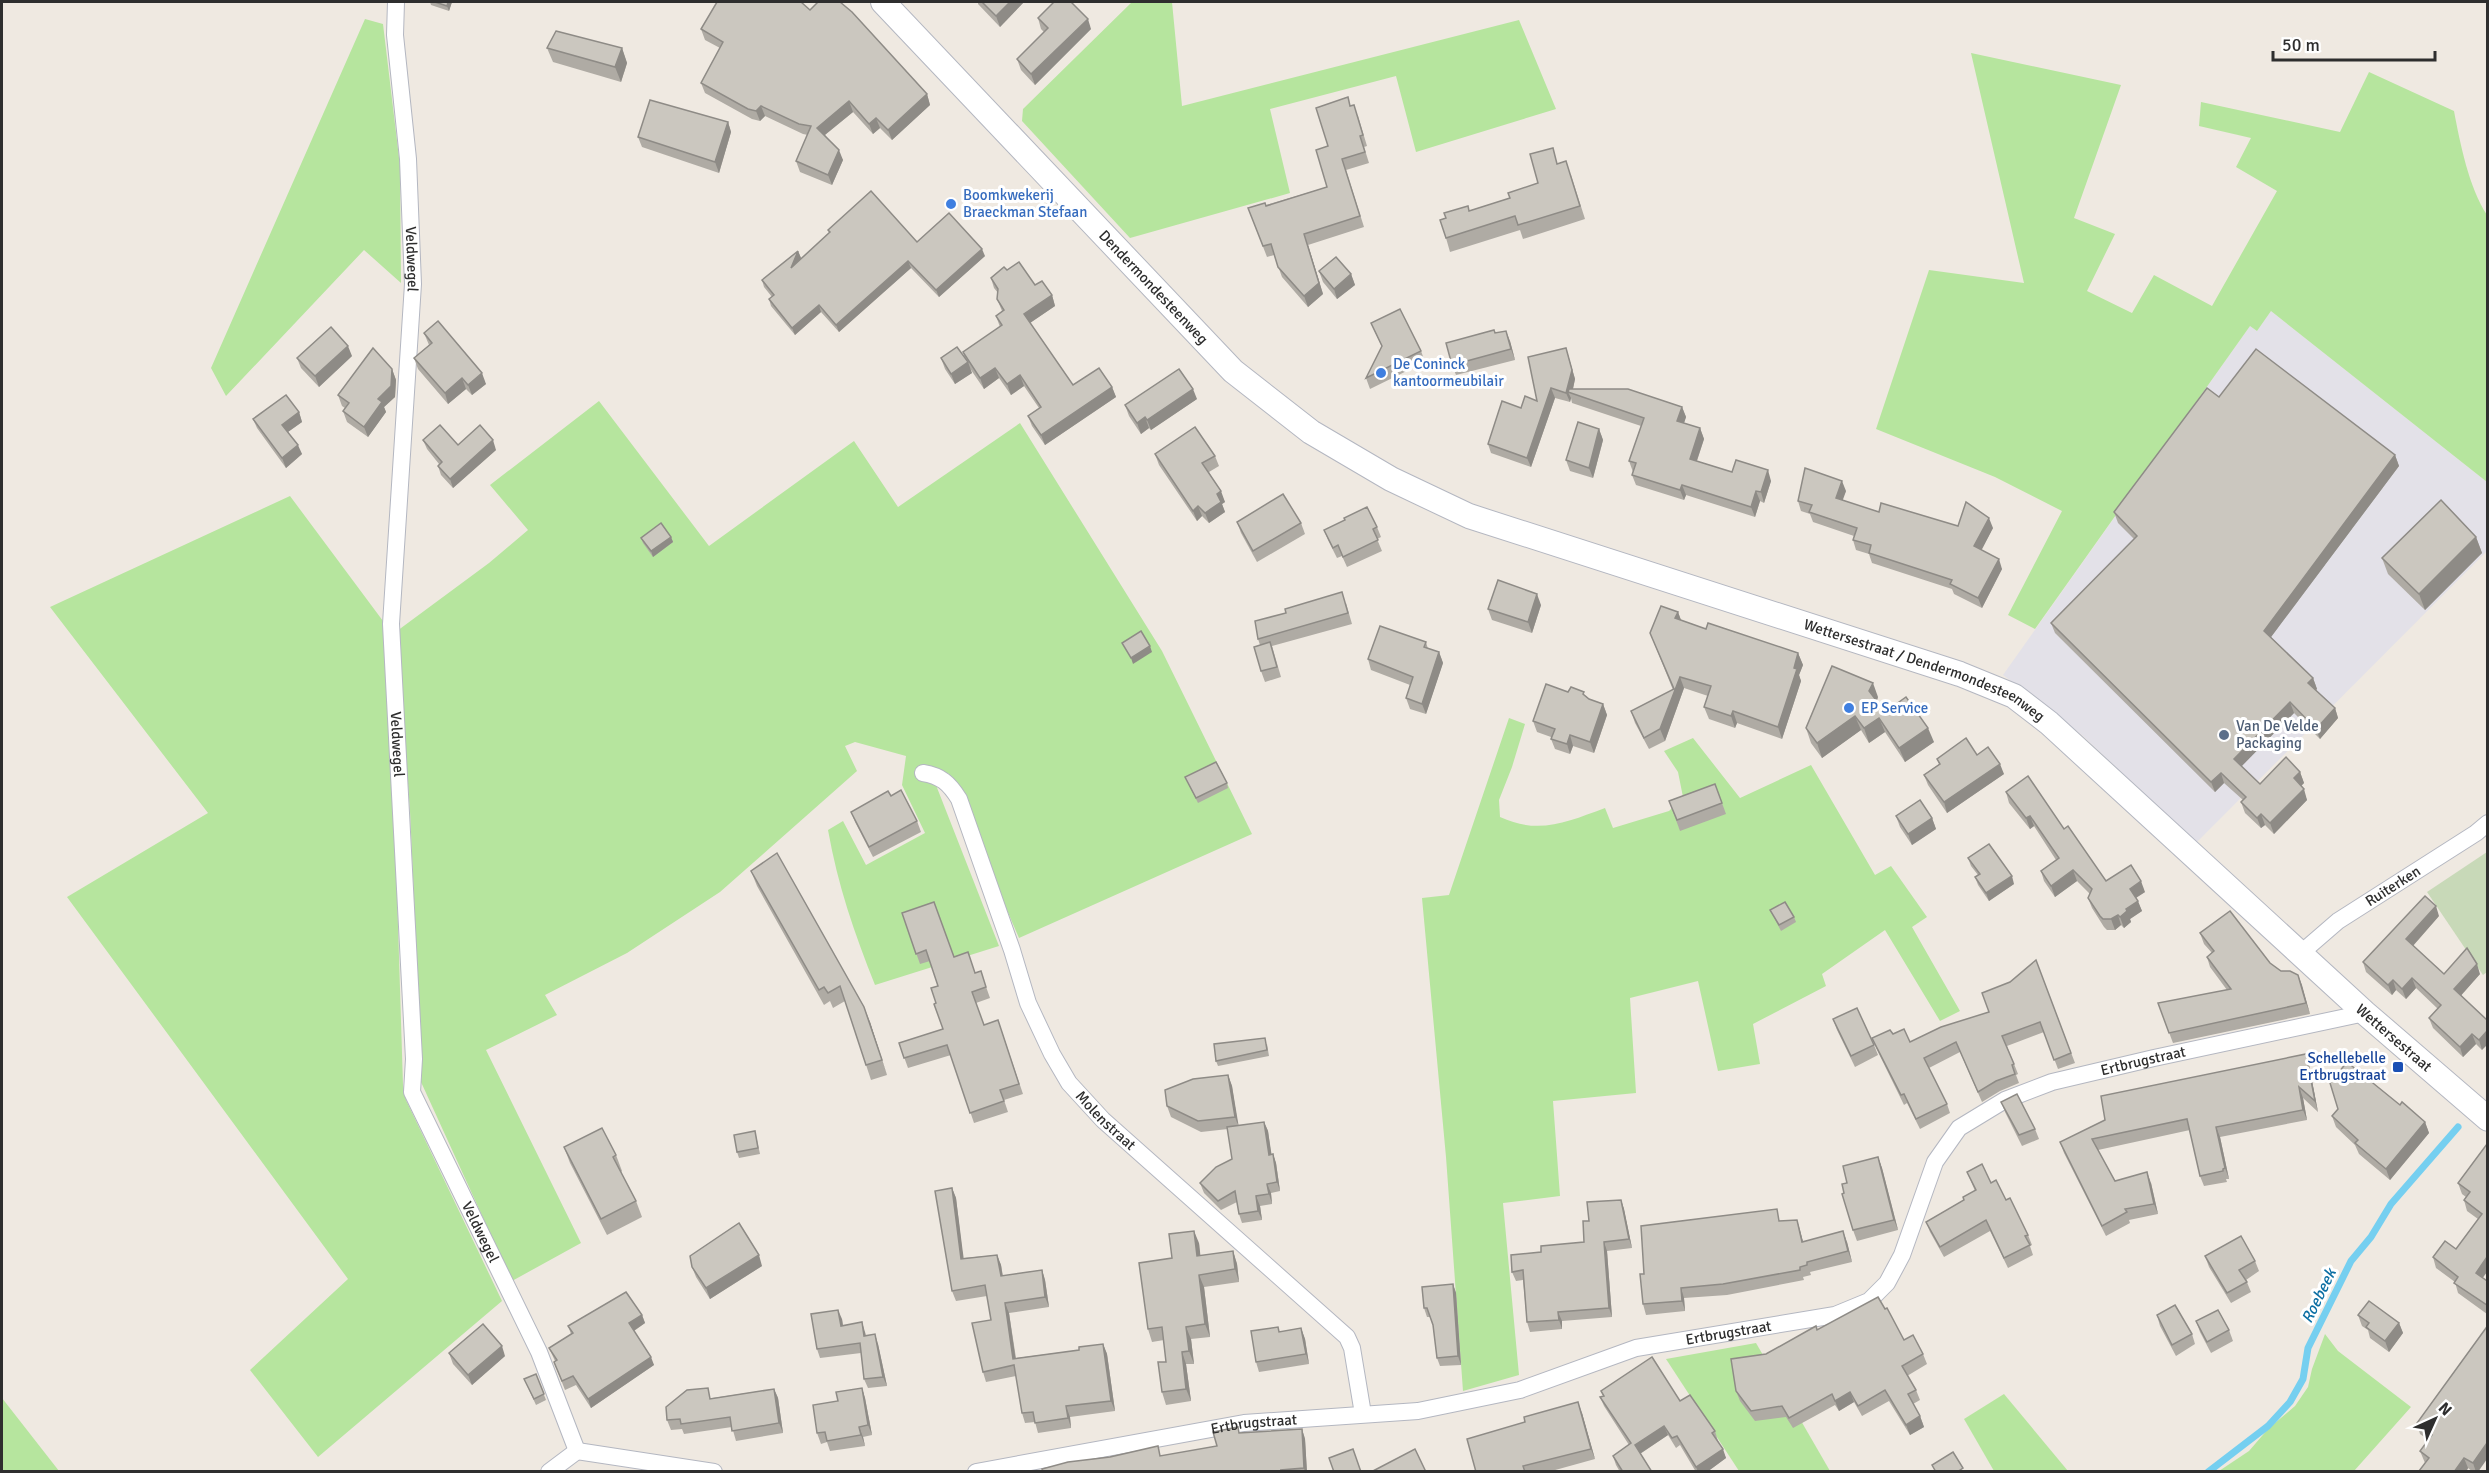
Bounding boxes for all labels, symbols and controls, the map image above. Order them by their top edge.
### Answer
scale bar [2273,24,2435,62]
text: 50 m [2282,34,2320,56]
place label: Boomkwekerij Braeckman Stefaan [963,186,1087,221]
marker: Boomkwekerij Braeckman Stefaan [944,197,958,211]
street label: Veldwegel [402,226,422,293]
street label: Dendermondesteenweg [1095,226,1212,348]
place label: De Coninck kantoormeubilair [1393,355,1504,390]
marker: De Coninck kantoormeubilair [1374,366,1388,380]
street label: Wettersestraat / Dendermondesteenweg [1801,615,2048,725]
place label: EP Service [1861,699,1928,717]
marker: EP Service [1842,701,1856,715]
street label: Veldwegel [387,711,408,778]
place label: Van De Velde Packaging [2236,717,2319,752]
marker: Van De Velde Packaging [2217,728,2231,742]
street label: Ruiterken [2362,862,2424,910]
street label: Wettersestraat [2352,1000,2436,1076]
street label: Ertbrugstraat [2099,1043,2187,1079]
place label: Schellebelle Ertbrugstraat [2299,1049,2386,1084]
marker: Schellebelle Ertbrugstraat [2391,1060,2405,1074]
street label: Molenstraat [1072,1087,1140,1154]
street label: Veldwegel [458,1199,503,1265]
water label: Roebeek [2297,1264,2342,1327]
street label: Ertbrugstraat [1684,1317,1773,1349]
north arrow [2405,1389,2465,1449]
text: N [2434,1398,2456,1420]
street label: Ertbrugstraat [1209,1410,1297,1438]

